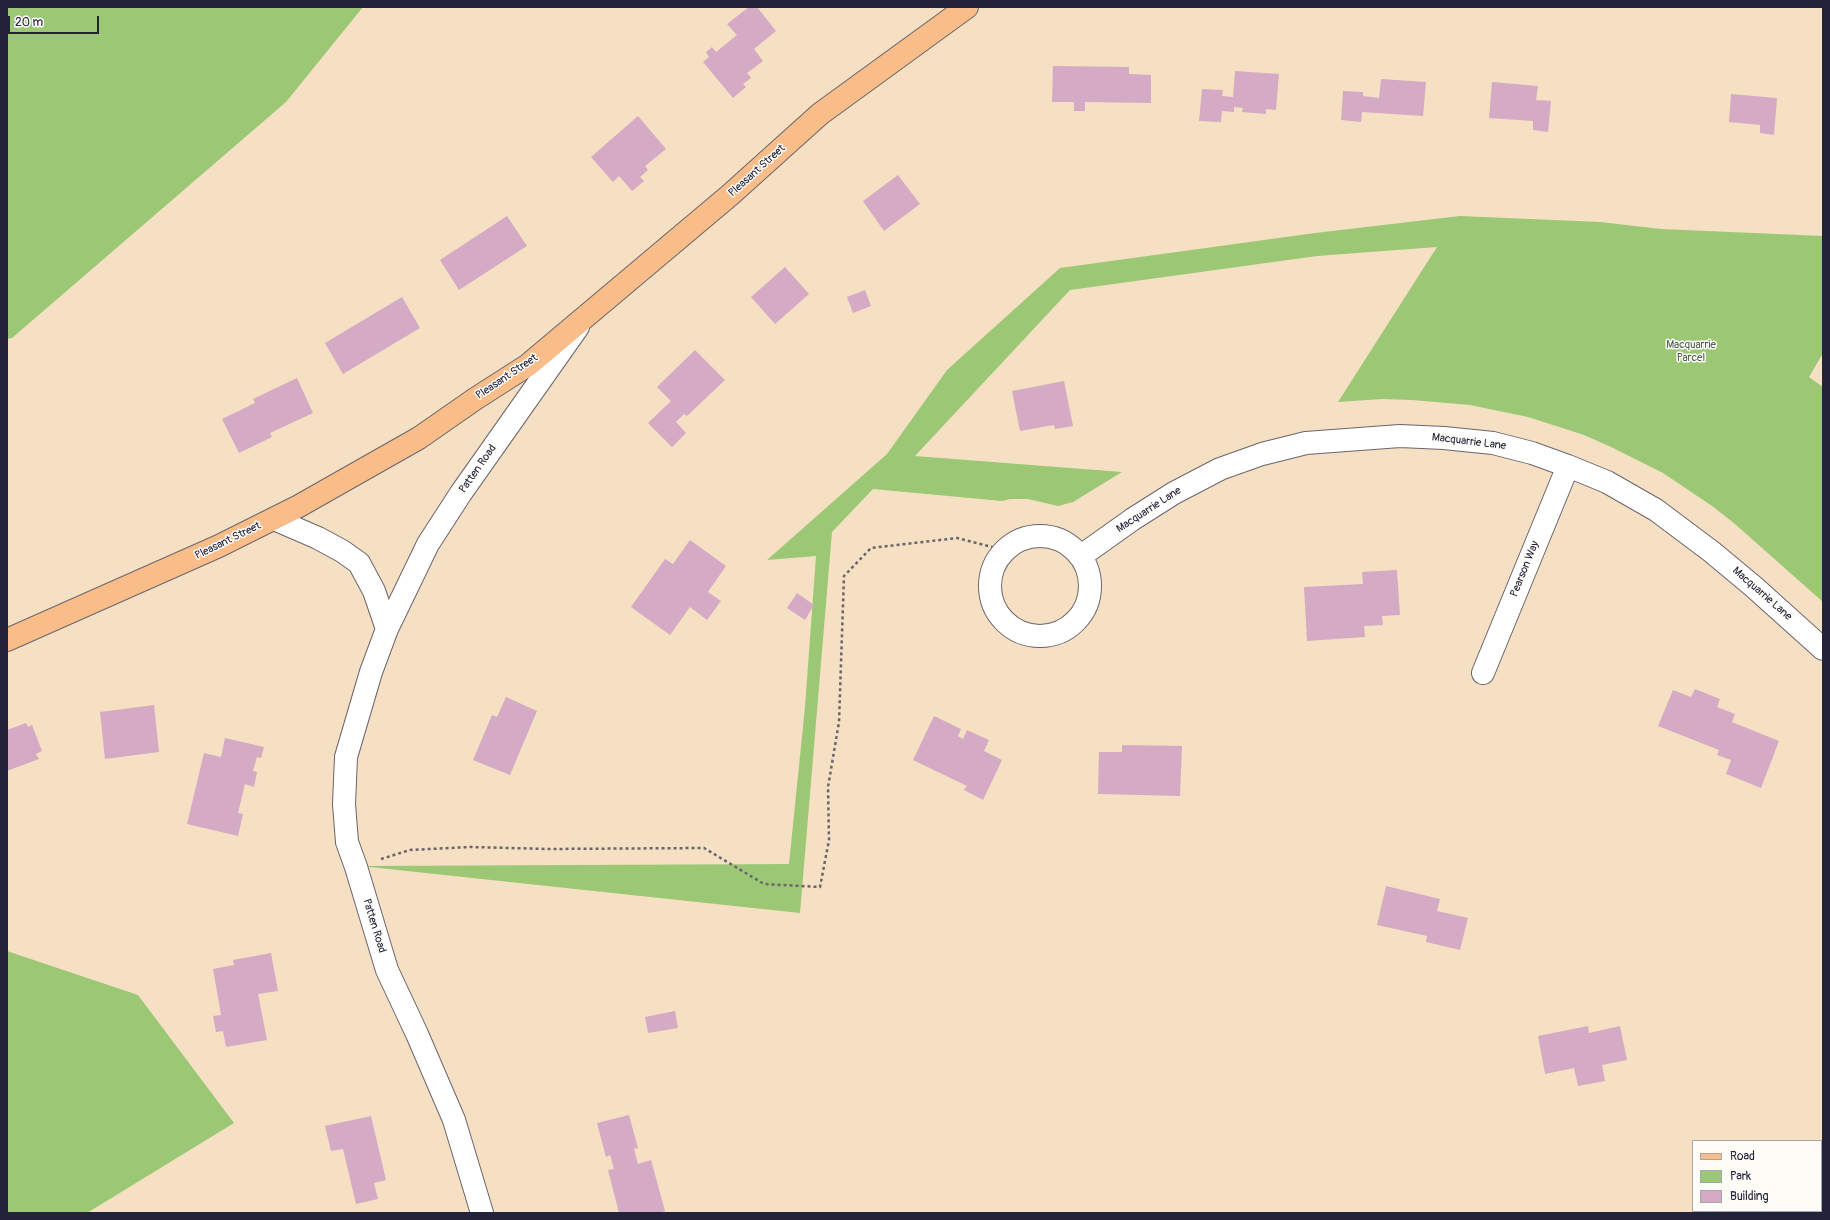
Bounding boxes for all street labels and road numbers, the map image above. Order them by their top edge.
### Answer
street label: Pleasant Street [726,142,788,200]
street label: Pleasant Street [474,351,540,403]
street label: Macquarrie Lane [1431,431,1507,453]
street label: Patten Road [457,442,499,496]
street label: Macquarrie Lane [1114,484,1184,536]
street label: Pleasant Street [193,519,263,563]
street label: Pearson Way [1508,539,1542,599]
street label: Macquarrie Lane [1729,565,1795,623]
street label: Patten Road [360,897,388,955]

